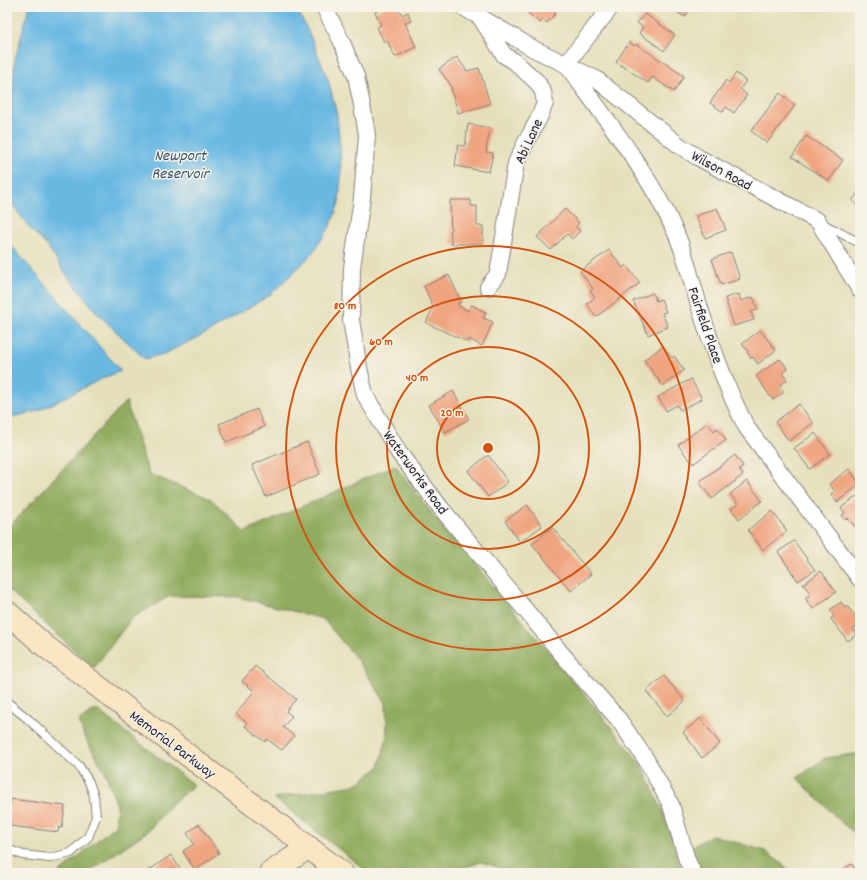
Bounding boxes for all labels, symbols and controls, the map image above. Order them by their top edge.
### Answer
street label: Abi Lane [510,115,550,168]
water label: Newport Reservoir [151,145,211,186]
street label: Wilson Road [687,146,755,197]
street label: Fairfield Place [681,284,728,367]
text: 80 m [334,298,356,315]
text: 60 m [369,334,393,351]
text: 40 m [406,370,428,387]
text: 20 m [441,405,463,422]
street label: Waterworks Road [376,427,452,520]
centre of rings [481,441,495,455]
street label: Memorial Parkway [124,706,220,786]

